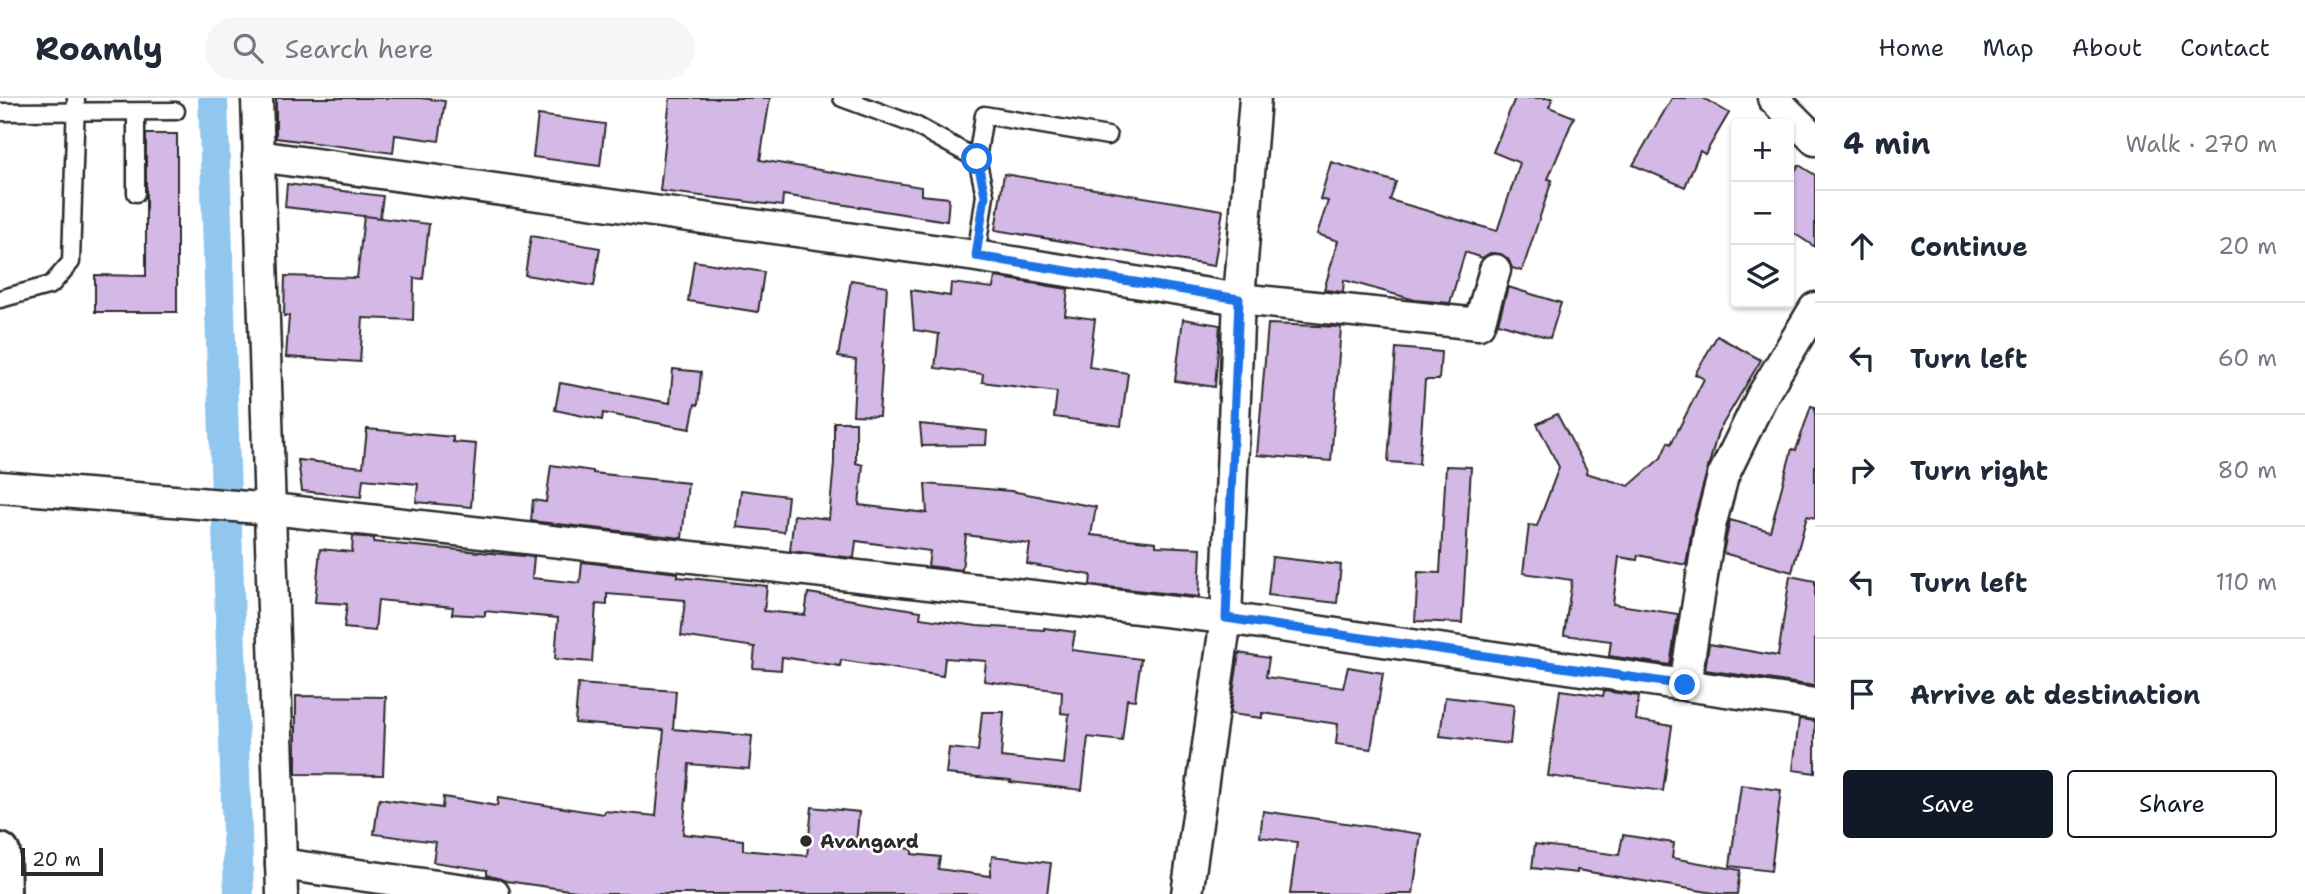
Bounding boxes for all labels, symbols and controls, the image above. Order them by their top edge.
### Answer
search box [205,17,695,80]
text: Roamly [35,26,163,71]
icon: search [229,29,267,67]
text: Search here [285,31,433,66]
text: Home [1878,32,1944,64]
text: Map [1982,32,2034,64]
text: About [2072,32,2142,64]
text: Contact [2180,32,2270,64]
map controls [1731,119,1794,308]
button: + [1731,119,1794,182]
text: 4 min [1843,123,1930,164]
text: Walk · 270 m [2125,129,2277,159]
route start [961,143,992,174]
button: − [1731,182,1794,245]
icon: ahead [1843,227,1881,265]
text: Continue [1910,229,2028,264]
text: 20 m [2218,231,2277,261]
button: layers [1731,245,1794,308]
icon: left [1843,339,1881,377]
text: Turn left [1910,341,2027,376]
text: 60 m [2218,343,2277,373]
icon: right [1843,451,1881,489]
text: Turn right [1910,453,2048,488]
text: 80 m [2218,455,2277,485]
icon: left [1843,563,1881,601]
text: Turn left [1910,565,2027,600]
text: 110 m [2215,567,2277,597]
route end [1669,669,1700,700]
icon: arrive [1843,675,1881,713]
text: Arrive at destination [1910,677,2200,712]
button: Save [1843,770,2053,838]
button: Share [2067,770,2277,838]
place label: Avangard [820,829,919,854]
marker: Avangard [798,833,814,849]
scale bar [21,845,103,877]
text: 20 m [32,847,81,872]

